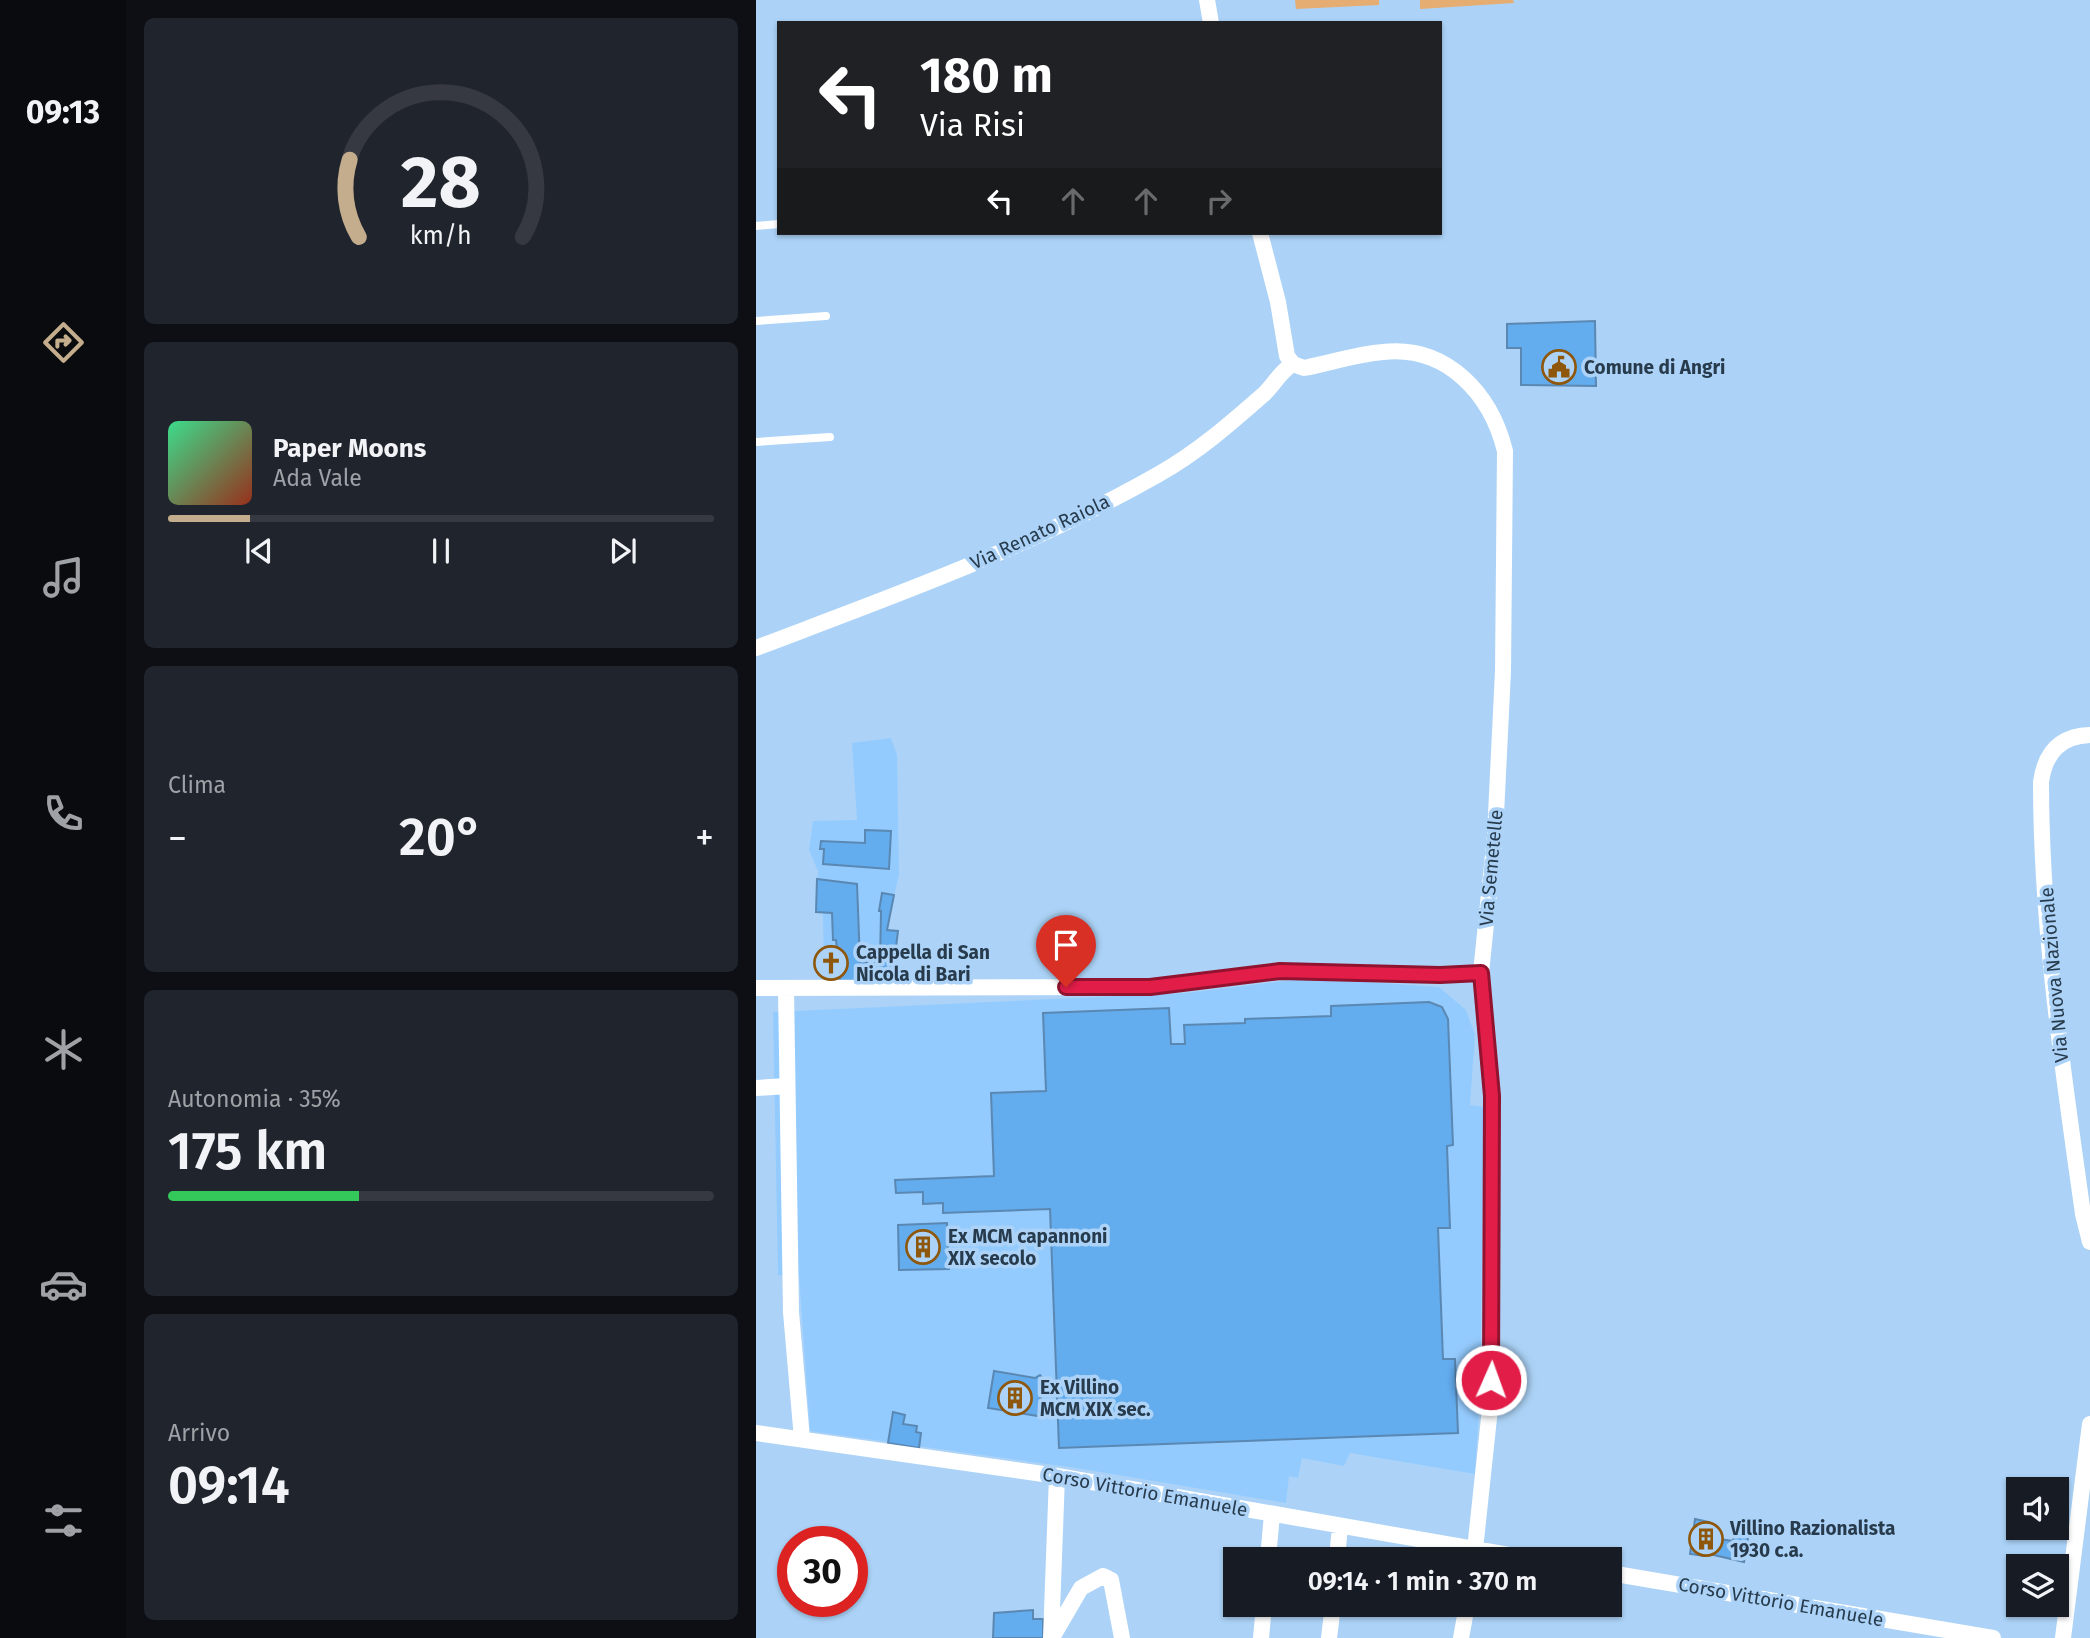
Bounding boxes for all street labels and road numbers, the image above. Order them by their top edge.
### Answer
street label: Via Renato Raiola [967,490,1113,574]
street label: Via Semetelle [1474,809,1508,927]
street label: Via Nuova Nazionale [2035,886,2073,1064]
street label: Corso Vittorio Emanuele [1041,1463,1249,1521]
street label: Corso Vittorio Emanuele [1677,1573,1885,1631]

